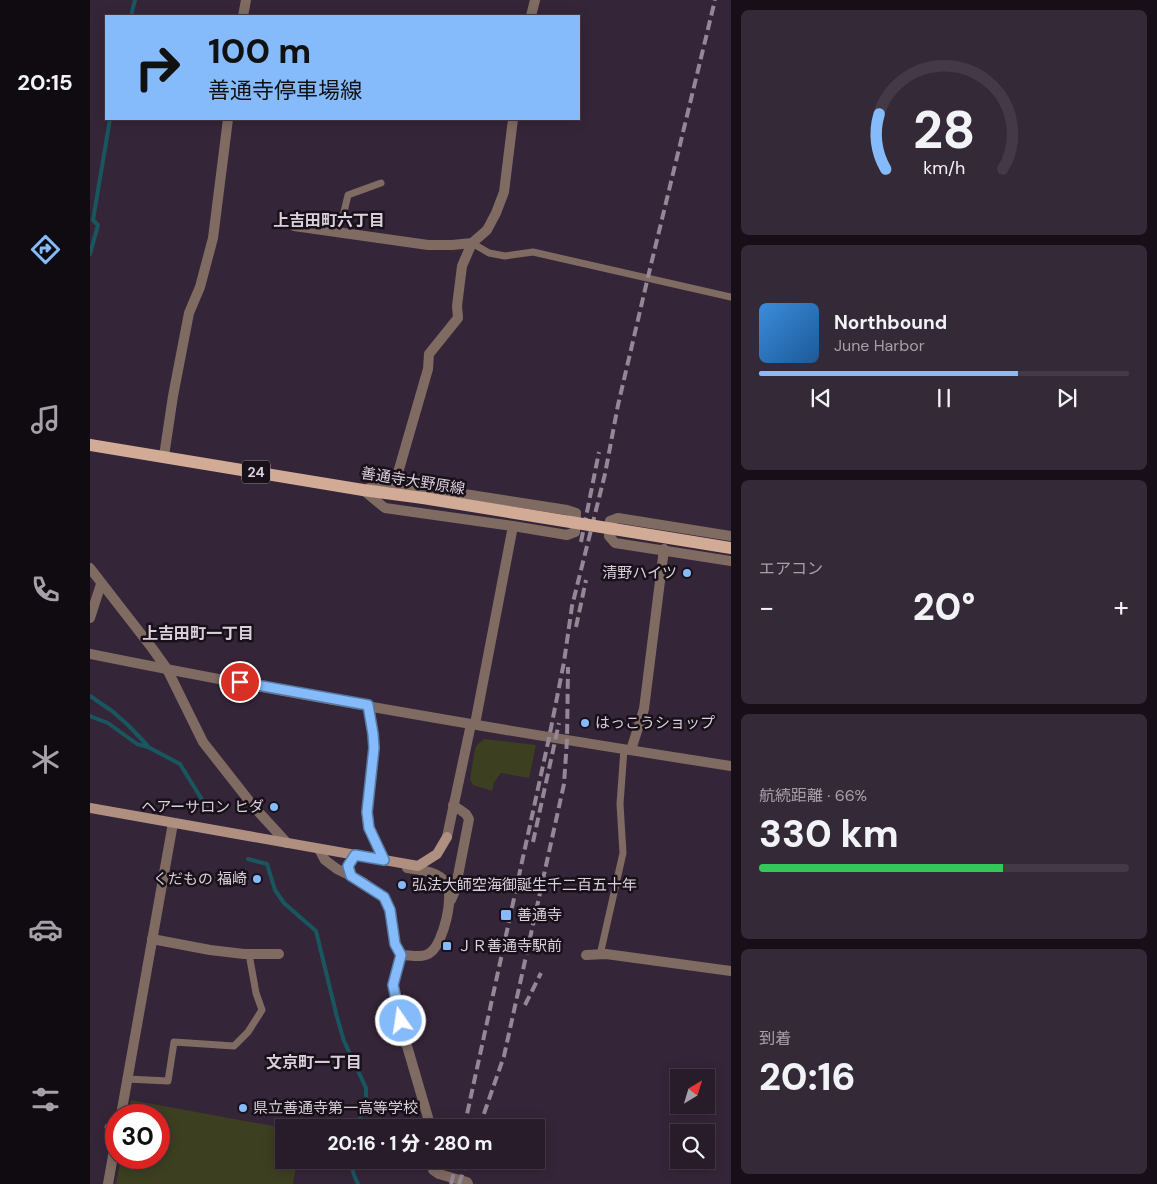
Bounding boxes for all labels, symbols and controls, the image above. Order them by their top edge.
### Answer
text: 100 m [208,28,311,74]
icon: right [125,35,190,100]
text: 20:15 [17,68,73,97]
text: 善通寺停車場線 [208,76,362,105]
text: 28 [913,96,975,164]
text: km/h [923,156,965,180]
district label: 上吉田町六丁目 [273,210,385,231]
icon: directions [28,232,63,267]
text: Northbound [834,310,947,335]
text: June Harbor [834,335,925,356]
icon: previous [807,384,835,412]
icon: pause [930,384,958,412]
icon: next [1053,384,1081,412]
icon: music [28,402,63,437]
road number: 24 [242,461,270,484]
street label: 善通寺大野原線 [360,463,466,499]
text: エアコン [759,558,823,579]
place label: 清野ハイツ [602,563,677,583]
marker: 清野ハイツ [681,567,693,579]
icon: phone [28,572,63,607]
text: 20° [913,582,975,632]
text: − [759,589,774,626]
text: + [1114,589,1129,626]
district label: 上吉田町一丁目 [142,623,254,644]
pin [219,661,261,703]
icon: arrive [226,668,254,696]
place label: はっこうショップ [595,713,715,733]
marker: はっこうショップ [579,717,591,729]
icon: climate [28,742,63,777]
text: 航続距離 · 66% [759,785,867,806]
place label: ヘアーサロン ヒダ [141,797,264,817]
marker: ヘアーサロン ヒダ [268,801,280,813]
text: 330 km [759,809,899,859]
place label: くだもの 福崎 [153,869,247,889]
marker: くだもの 福崎 [251,873,263,885]
place label: 弘法大師空海御誕生千二百五十年 [412,875,637,895]
marker: 弘法大師空海御誕生千二百五十年 [396,879,408,891]
place label: 善通寺 [517,905,562,925]
marker: 善通寺 [499,908,513,922]
icon: car [28,912,63,947]
place label: ＪＲ善通寺駅前 [457,936,562,956]
marker: ＪＲ善通寺駅前 [441,940,453,952]
position arrow [374,994,426,1046]
text: 到着 [759,1028,791,1049]
district label: 文京町一丁目 [266,1052,362,1073]
text: 20:16 [759,1052,856,1102]
north arrow [670,1069,715,1114]
map controls [670,1069,715,1169]
icon: filters [28,1082,63,1117]
place label: 県立善通寺第一高等学校 [253,1098,418,1118]
marker: 県立善通寺第一高等学校 [237,1102,249,1114]
speed limit sign: 30 [105,1104,170,1169]
button: search [670,1124,715,1169]
text: 20:16 · 1 分 · 280 m [328,1131,492,1156]

